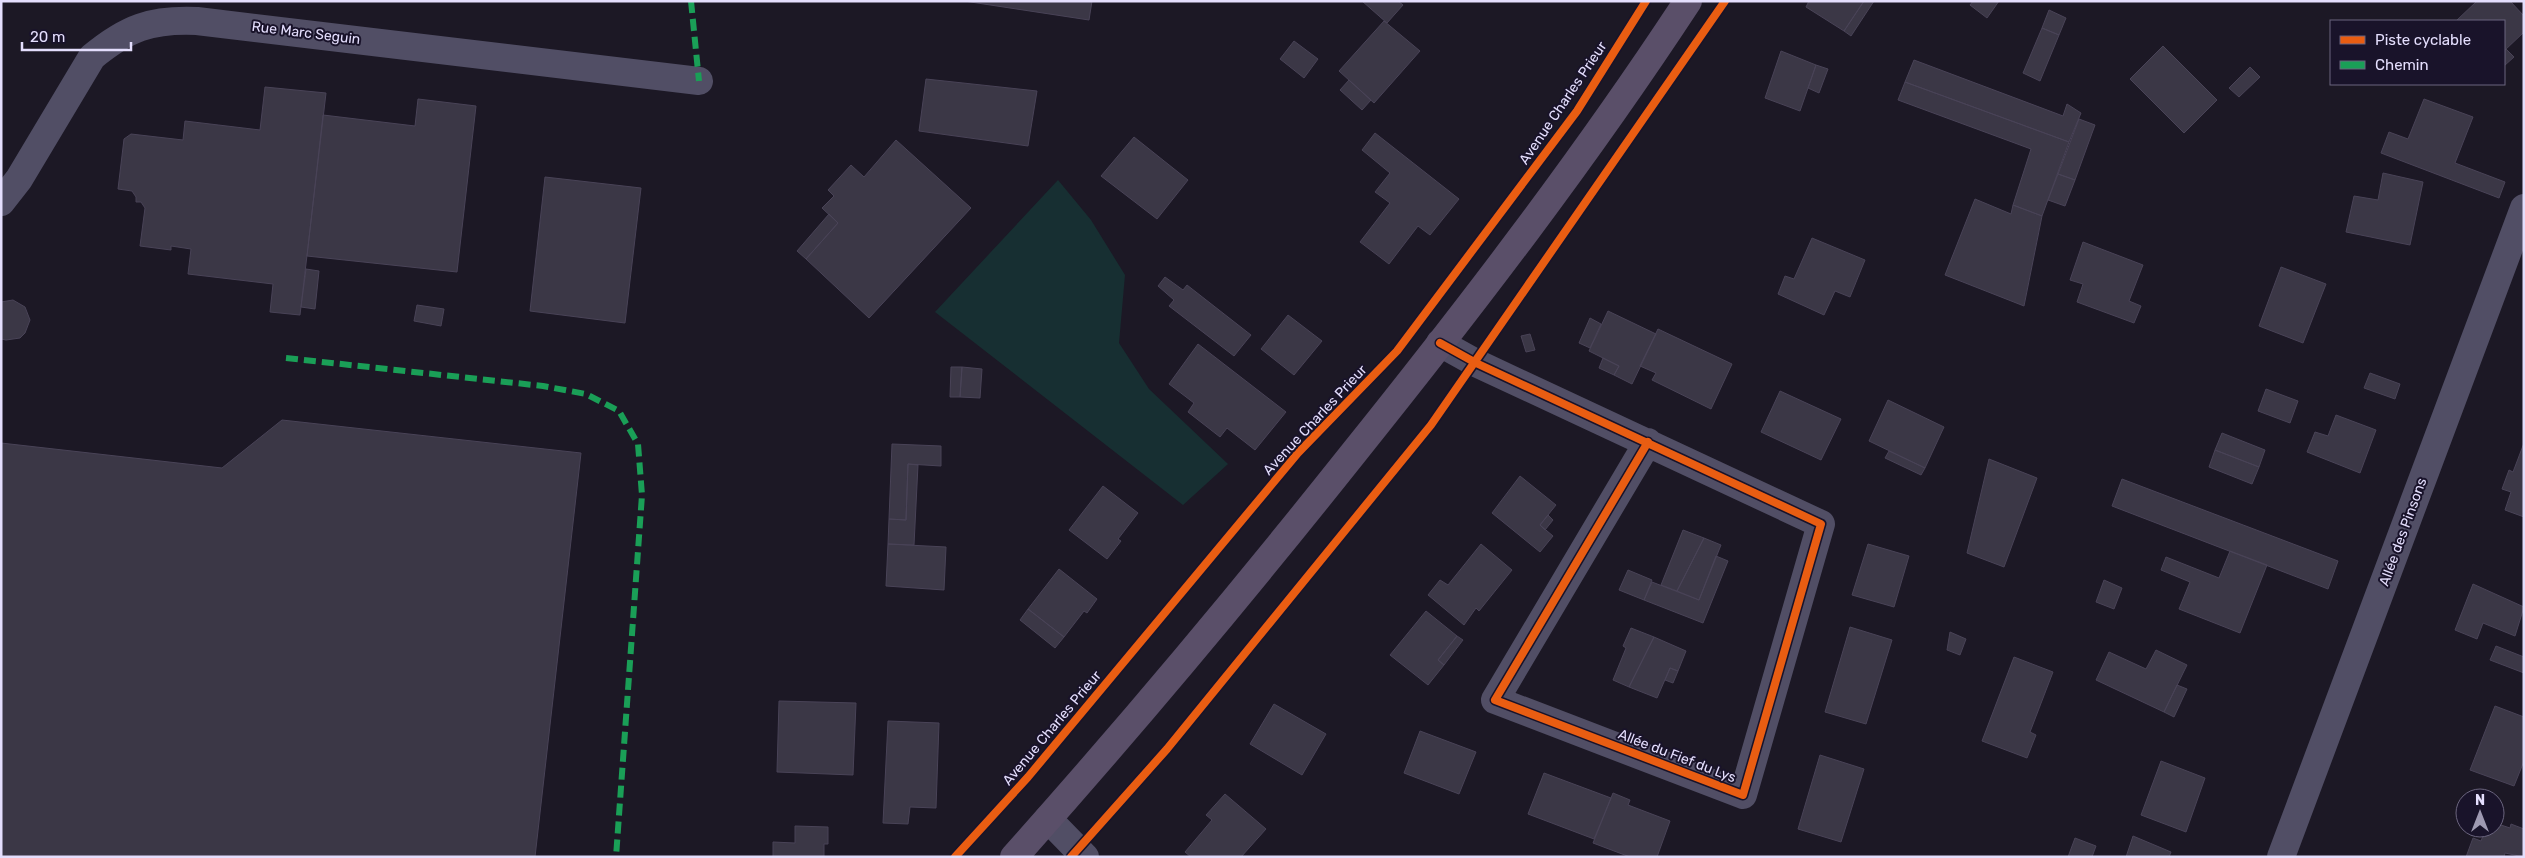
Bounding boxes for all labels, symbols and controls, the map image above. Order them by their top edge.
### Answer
street label: Rue Marc Seguin [251,18,361,48]
scale bar [22,20,131,52]
legend [2330,20,2505,85]
text: 20 m [30,28,65,46]
text: Piste cyclable [2375,31,2471,49]
street label: Avenue Charles Prieur [1516,38,1611,168]
text: Chemin [2375,56,2429,74]
street label: Avenue Charles Prieur [1260,361,1371,479]
street label: Allée des Pinsons [2376,476,2430,588]
street label: Avenue Charles Prieur [999,667,1105,789]
street label: Allée du Fief du Lys [1616,726,1738,786]
north arrow [2455,788,2505,838]
text: N [2475,792,2485,809]

